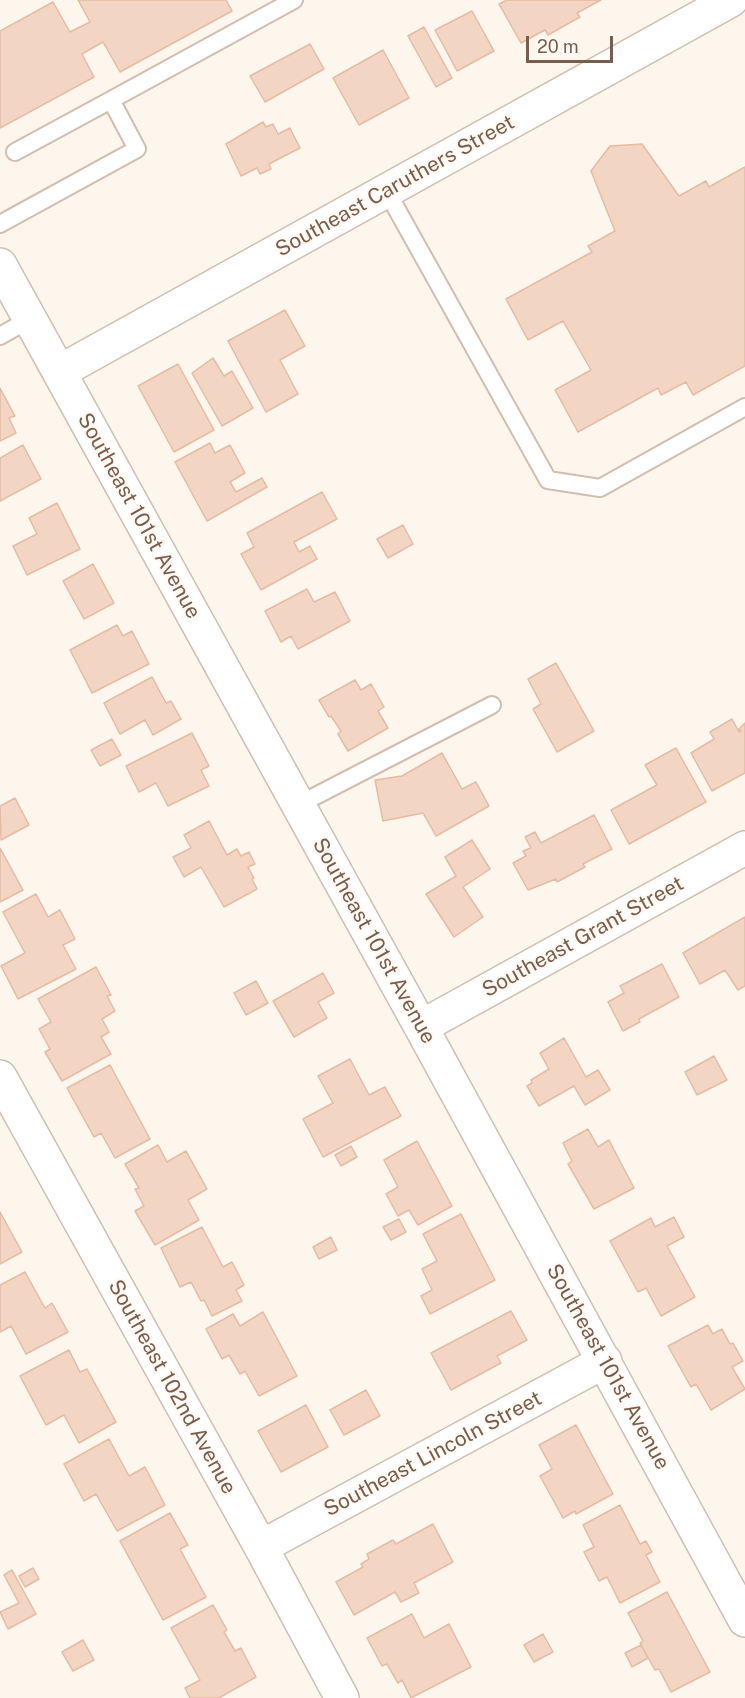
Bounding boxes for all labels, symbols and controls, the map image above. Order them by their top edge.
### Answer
scale bar [529,24,616,62]
text: 20 m [537,36,579,57]
street label: Southeast Caruthers Street [271,110,519,262]
street label: Southeast 101st Avenue [72,409,206,623]
street label: Southeast 101st Avenue [307,834,441,1048]
street label: Southeast Grant Street [478,871,688,1003]
street label: Southeast 101st Avenue [541,1260,675,1474]
street label: Southeast 102nd Avenue [103,1275,241,1499]
street label: Southeast Lincoln Street [320,1386,546,1522]

